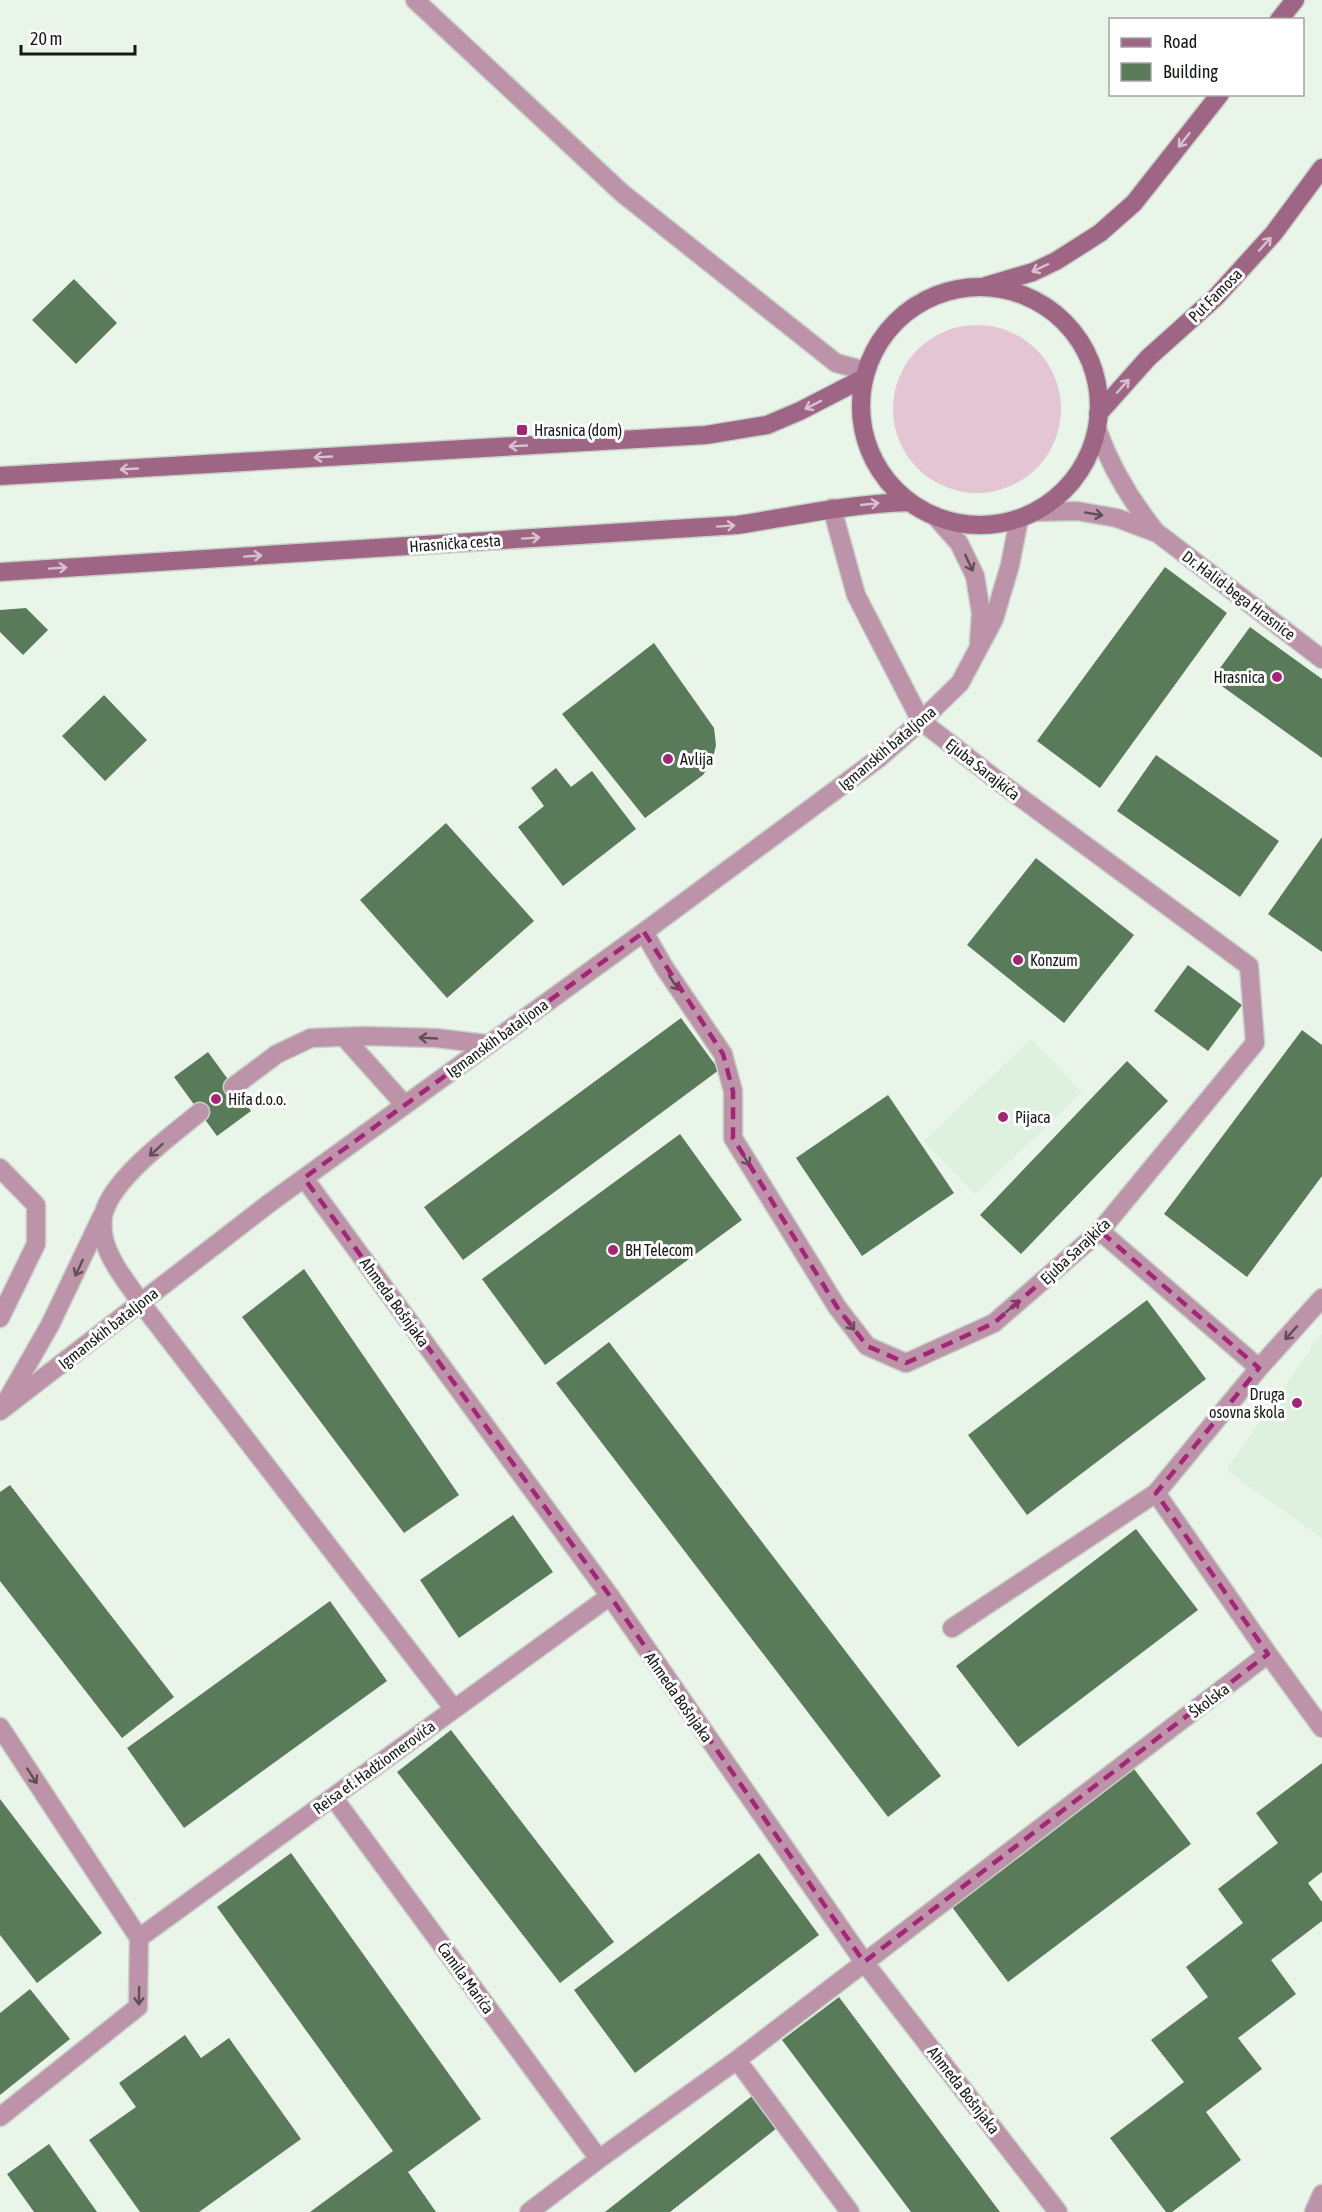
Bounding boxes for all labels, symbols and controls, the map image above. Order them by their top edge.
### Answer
scale bar [21,18,135,56]
legend [1109,18,1304,96]
text: 20 m [30,28,62,49]
text: Road [1163,31,1197,52]
text: Building [1163,61,1218,82]
one-way arrow [1177,132,1190,148]
one-way arrow [1258,237,1272,252]
one-way arrow [1032,263,1050,275]
street label: Put Famosa [1185,265,1245,325]
one-way arrow [1116,379,1130,394]
one-way arrow [804,400,822,411]
place label: Hrasnica (dom) [534,421,622,440]
marker: Hrasnica (dom) [515,423,529,437]
one-way arrow [508,440,528,451]
one-way arrow [314,452,334,463]
one-way arrow [119,463,139,474]
one-way arrow [860,498,879,509]
one-way arrow [1083,509,1103,520]
one-way arrow [716,520,736,531]
street label: Hrasnička cesta [409,531,501,555]
one-way arrow [521,533,541,544]
street label: Dr. Halid-bega Hrasnice [1178,547,1299,644]
one-way arrow [243,550,262,561]
one-way arrow [963,554,975,572]
one-way arrow [48,562,68,573]
place label: Hrasnica [1213,668,1265,686]
marker: Hrasnica [1270,670,1284,684]
street label: Igmanskih bataljona [835,702,940,795]
street label: Ejuba Sarajkića [942,735,1024,804]
place label: Avlija [680,750,713,769]
marker: Avlija [661,752,675,766]
place label: Konzum [1030,951,1078,969]
marker: Konzum [1011,953,1025,967]
one-way arrow [668,974,680,990]
street label: Igmanskih bataljona [443,995,552,1082]
one-way arrow [419,1033,439,1044]
place label: Hifa d.o.o. [228,1090,286,1108]
marker: Hifa d.o.o. [209,1092,223,1106]
place label: Pijaca [1015,1108,1051,1127]
marker: Pijaca [996,1110,1010,1124]
one-way arrow [148,1143,163,1157]
one-way arrow [739,1149,751,1166]
street label: Ejuba Sarajkića [1036,1214,1114,1289]
place label: BH Telecom [625,1241,694,1259]
marker: BH Telecom [606,1243,620,1257]
street label: Ahmeda Bošnjaka [356,1254,433,1351]
one-way arrow [72,1259,83,1277]
street label: Igmanskih bataljona [55,1284,162,1373]
one-way arrow [1005,1299,1020,1313]
one-way arrow [842,1314,855,1330]
one-way arrow [1284,1325,1298,1340]
place label: Druga osovna škola [1209,1385,1285,1421]
marker: Druga osovna škola [1290,1396,1304,1410]
street label: Ahmeda Bošnjaka [641,1649,717,1746]
street label: Školska [1185,1679,1233,1721]
street label: Reisa ef. Hadžiomerovića [309,1717,439,1817]
one-way arrow [26,1767,38,1784]
street label: Ćamila Marića [434,1939,498,2017]
one-way arrow [133,1986,144,2006]
street label: Ahmeda Bošnjaka [924,2043,1004,2138]

